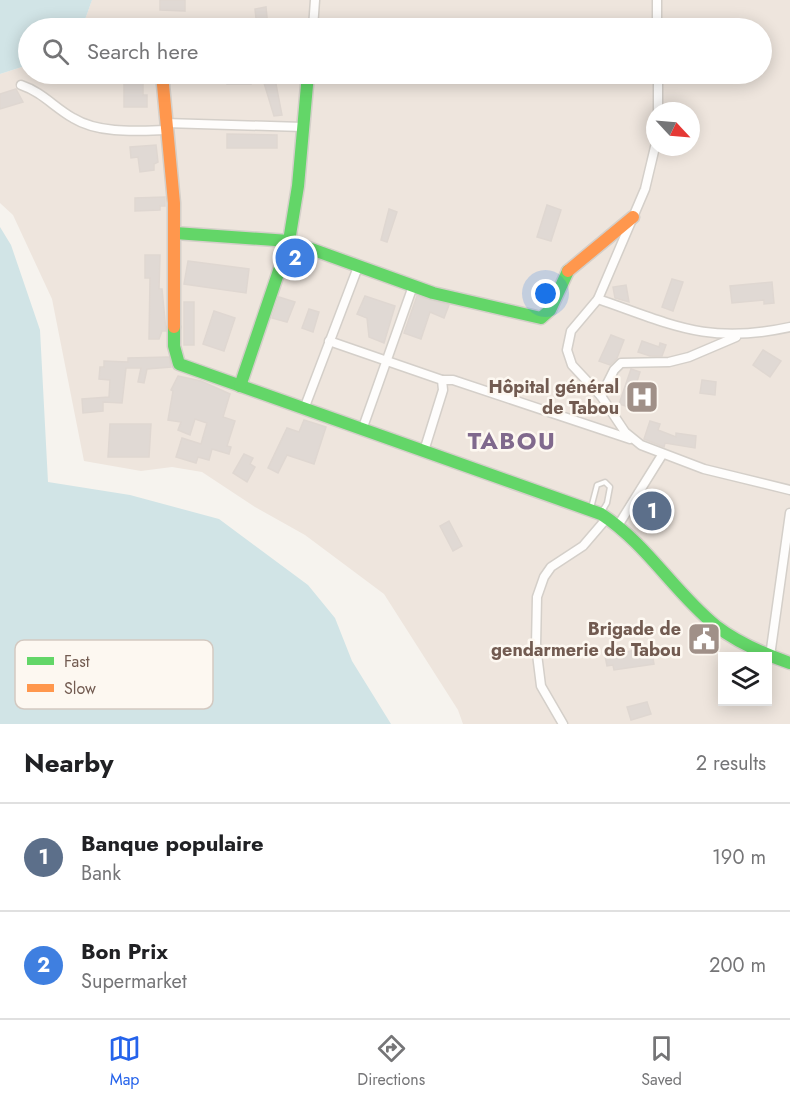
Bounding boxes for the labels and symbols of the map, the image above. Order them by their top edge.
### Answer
north arrow [646,102,700,156]
pin: 2 [276,236,314,280]
your location [531,279,560,308]
place label: Hôpital général de Tabou [489,374,619,421]
hospital icon: Hôpital général de Tabou [624,379,660,415]
district label: TABOU [468,423,556,458]
pin: 1 [632,488,672,534]
place label: Brigade de gendarmerie de Tabou [491,616,681,663]
public building icon: Brigade de gendarmerie de Tabou [686,621,722,657]
legend [15,640,213,709]
text: Fast [64,650,90,673]
text: Slow [64,677,96,700]

